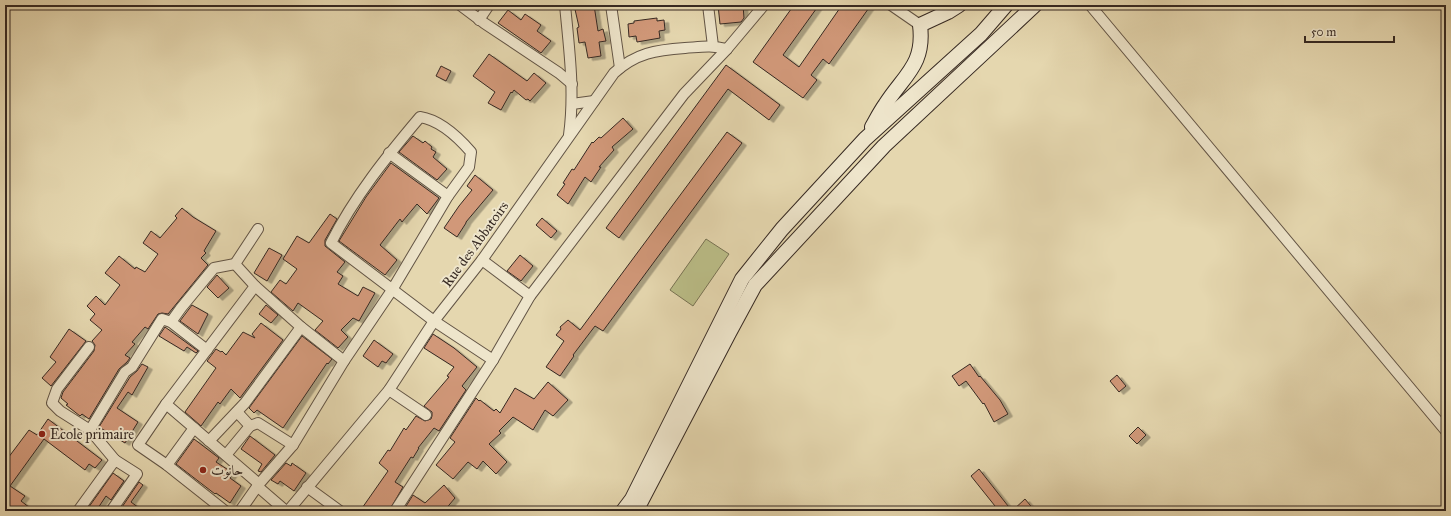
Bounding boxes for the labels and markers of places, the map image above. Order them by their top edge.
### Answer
place label: Ecole primaire [50,426,134,443]
marker: Ecole primaire [37,429,47,439]
place label: حانوت [211,462,243,479]
marker: حانوت [198,465,208,475]

